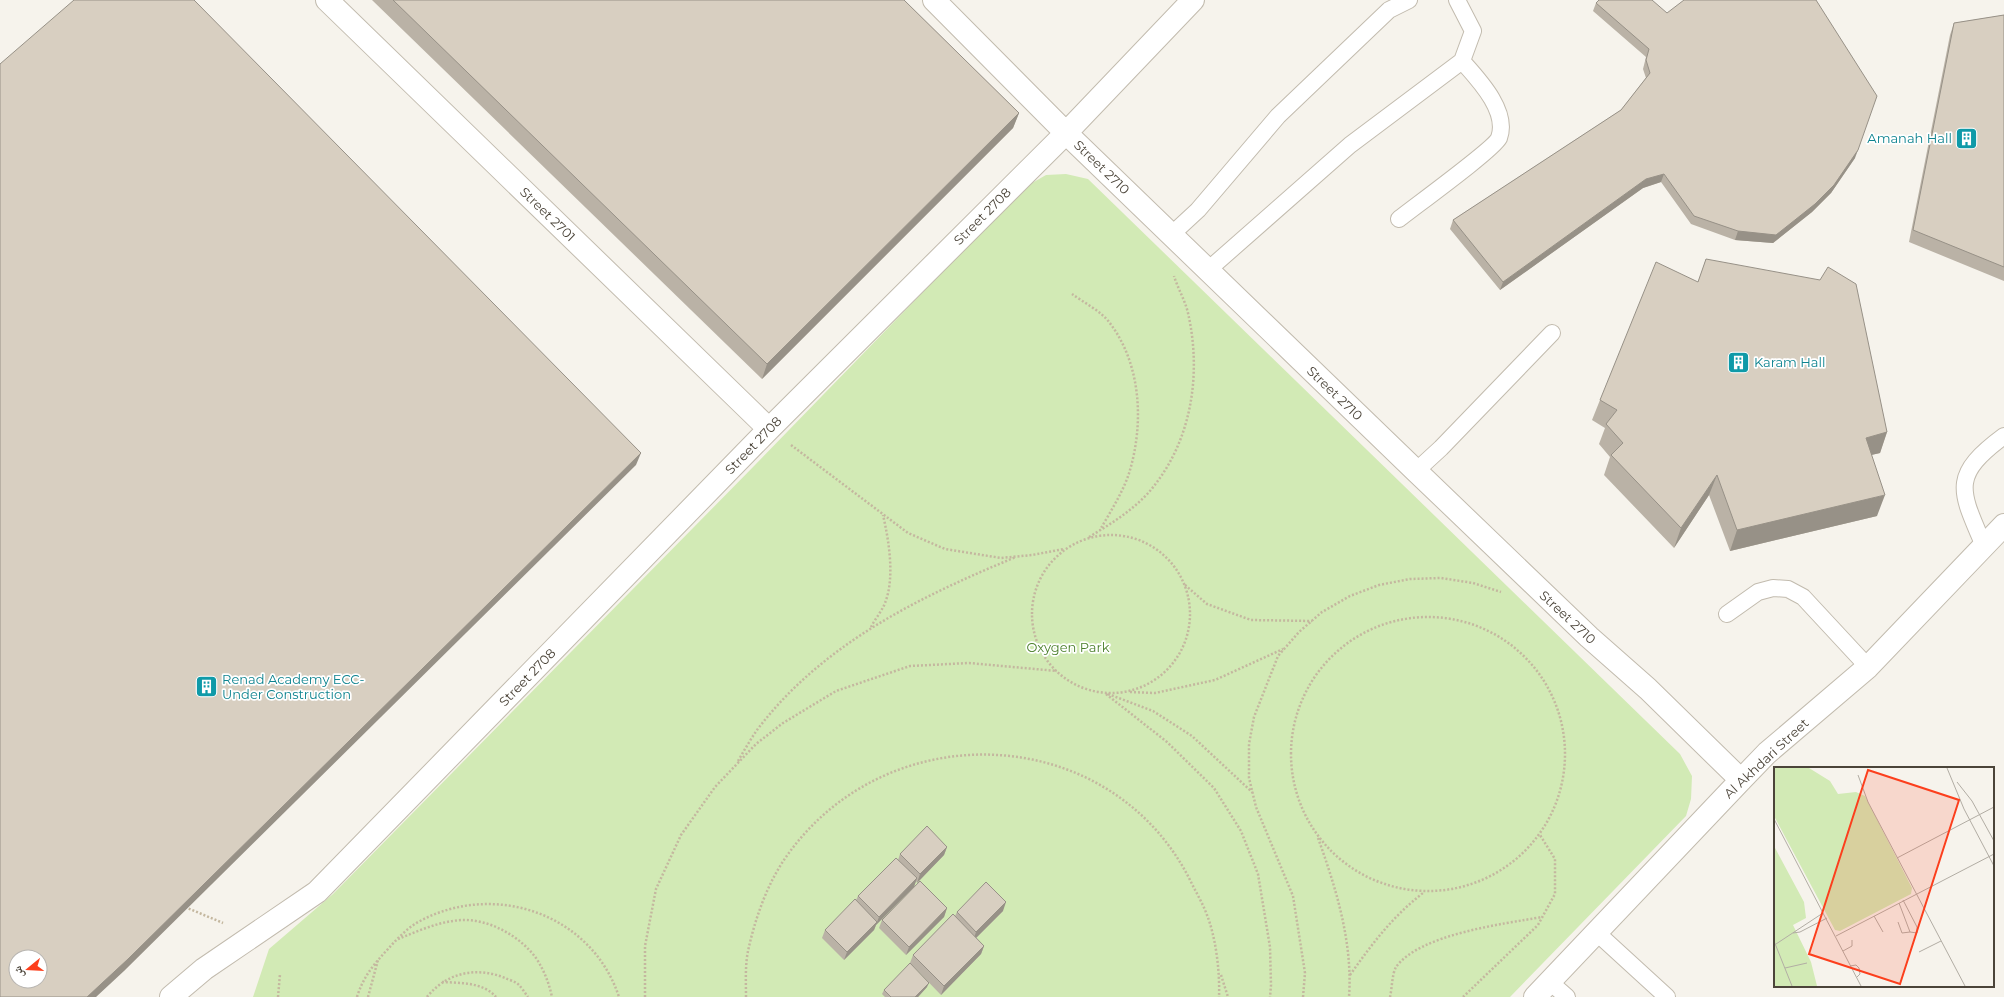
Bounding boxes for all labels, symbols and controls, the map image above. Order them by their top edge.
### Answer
building icon: Amanah Hall [1954,125,1980,151]
place label: Amanah Hall [1867,130,1952,146]
street label: Street 2710 [1071,137,1133,197]
street label: Street 2701 [517,184,579,244]
street label: Street 2708 [950,184,1014,248]
building icon: Karam Hall [1725,349,1751,375]
place label: Karam Hall [1754,354,1826,370]
street label: Street 2710 [1304,363,1366,423]
street label: Street 2708 [721,413,785,477]
street label: Street 2710 [1537,587,1599,647]
park label: Oxygen Park [1027,639,1110,655]
street label: Street 2708 [495,645,559,709]
place label: Renad Academy ECC- Under Construction [222,671,364,702]
building icon: Renad Academy ECC- Under Construction [193,673,219,699]
street label: Al Akhdari Street [1720,715,1812,801]
inset map [1774,767,1994,987]
north arrow [8,949,48,989]
text: ش [10,964,28,980]

